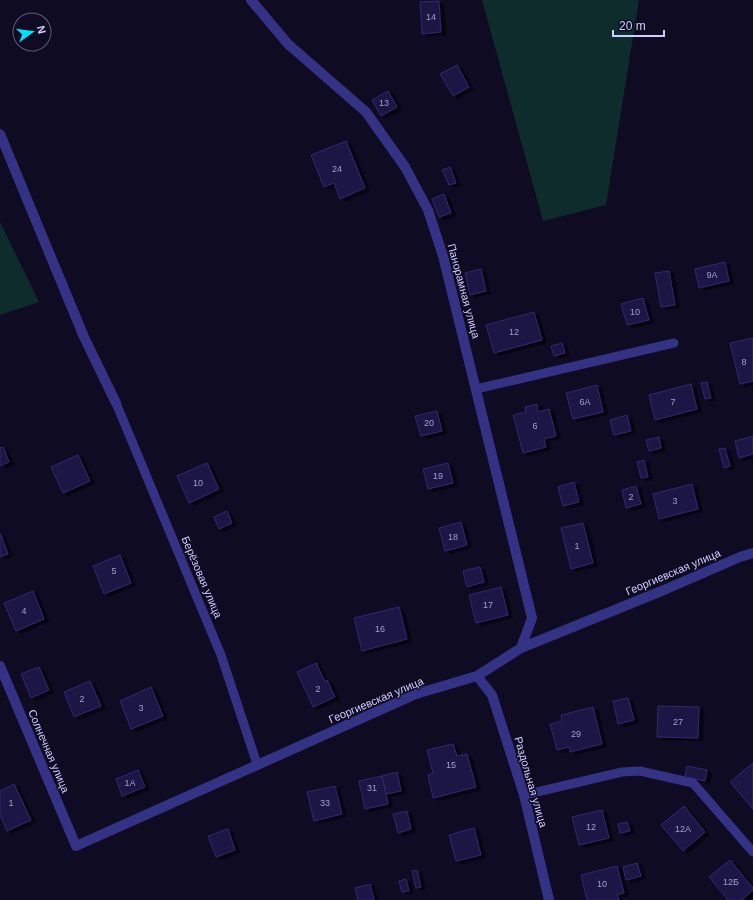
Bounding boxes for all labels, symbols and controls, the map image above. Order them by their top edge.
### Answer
north arrow [12,12,52,52]
house number: 14 [426,12,436,22]
scale bar [613,12,664,38]
text: 20 m [619,19,646,33]
text: N [35,24,48,35]
house number: 13 [379,98,389,108]
house number: 24 [332,164,342,174]
street label: Панорамная улица [446,242,483,340]
house number: 9А [706,270,718,280]
house number: 10 [630,307,640,317]
house number: 12 [509,327,519,337]
house number: 8 [741,357,747,367]
house number: 6А [579,397,591,407]
house number: 7 [670,397,676,407]
house number: 20 [424,418,434,428]
house number: 6 [532,421,538,431]
house number: 19 [433,471,443,481]
house number: 10 [193,478,203,488]
house number: 2 [628,492,634,502]
house number: 3 [672,496,678,506]
house number: 18 [448,532,458,542]
street label: Берёзовая улица [179,534,225,621]
house number: 1 [574,541,580,551]
street label: Георгиевская улица [624,546,723,597]
house number: 5 [111,566,117,576]
house number: 17 [483,600,493,610]
house number: 4 [21,606,27,616]
house number: 16 [375,624,385,634]
street label: Георгиевская улица [327,674,426,725]
house number: 2 [315,684,321,694]
house number: 2 [79,694,85,704]
house number: 3 [138,703,144,713]
street label: Солнечная улица [26,708,72,795]
house number: 27 [673,717,683,727]
house number: 29 [571,729,581,739]
street label: Раздольная улица [512,735,550,830]
house number: 15 [446,760,456,770]
house number: 1А [124,778,136,788]
house number: 31 [367,783,377,793]
house number: 1 [8,798,14,808]
house number: 33 [320,798,330,808]
house number: 12 [586,822,596,832]
house number: 12А [675,824,691,834]
house number: 12Б [723,877,739,887]
house number: 10 [597,879,607,889]

